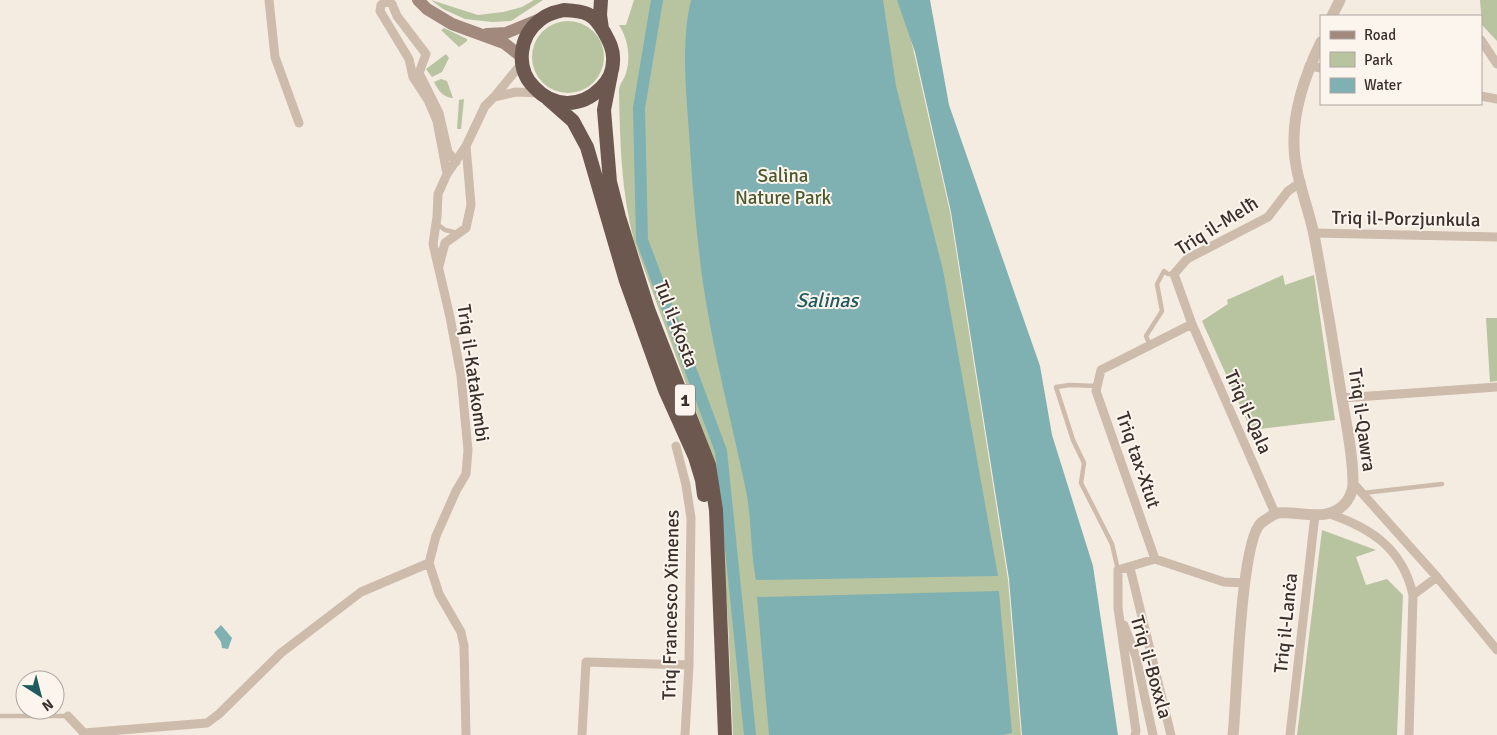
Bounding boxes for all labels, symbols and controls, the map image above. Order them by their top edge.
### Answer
legend [1320,15,1482,105]
text: Road [1364,26,1396,44]
text: Park [1364,51,1393,69]
text: Water [1364,76,1402,94]
park label: Salina Nature Park [735,164,832,210]
street label: Triq il-Melħ [1171,191,1263,261]
street label: Triq il-Porzjunkula [1331,206,1481,232]
street label: Tul il-Kosta [649,277,703,371]
water label: Salinas [796,288,860,313]
street label: Triq il-Katakombi [451,303,495,443]
street label: Triq il-Qala [1219,366,1277,458]
street label: Triq il-Qawra [1343,367,1381,473]
road number: 1 [675,384,695,416]
street label: Triq tax-Xtut [1110,409,1166,512]
street label: Triq Francesco Ximenes [657,510,685,700]
street label: Triq il-Lanċa [1269,572,1303,674]
street label: Triq il-Boxxla [1125,613,1177,721]
north arrow [15,670,65,720]
text: N [38,695,56,715]

